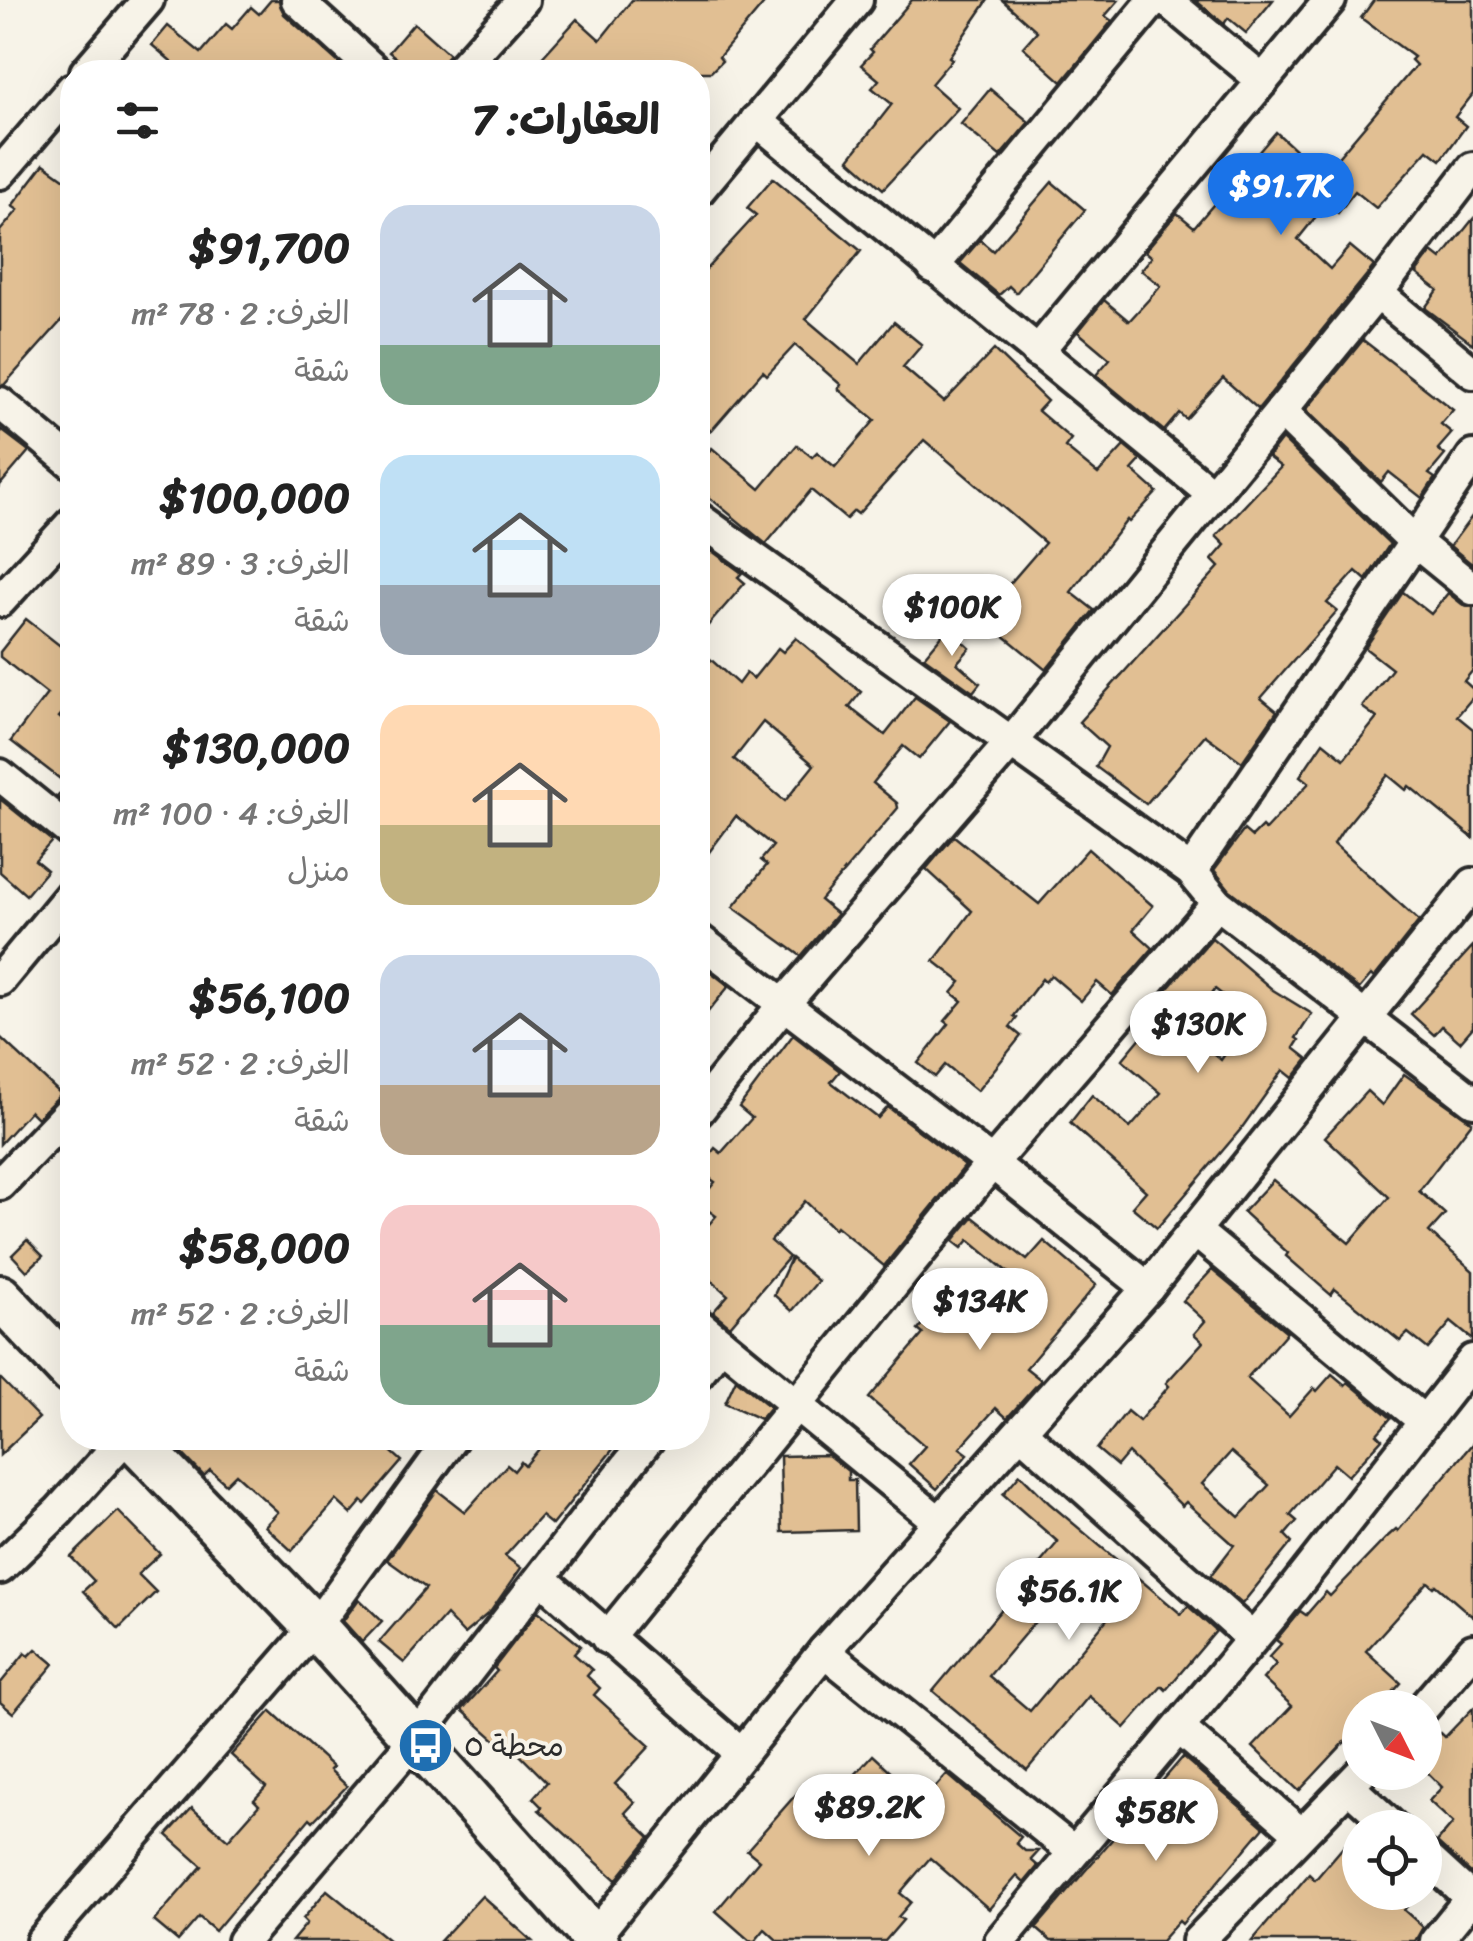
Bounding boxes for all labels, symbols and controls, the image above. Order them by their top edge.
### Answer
text: العقارات: 7 [472,83,660,157]
icon: filters [110,93,165,148]
pin: $91.7K [1200,153,1362,238]
text: $91.7K [1230,157,1332,214]
text: $91,700 [190,211,350,285]
icon: home [460,245,580,365]
text: الغرف: 2 · 78 m² [131,285,350,342]
text: شقة [294,342,350,399]
text: $100,000 [160,461,350,535]
icon: home [460,495,580,615]
text: الغرف: 3 · 89 m² [131,535,350,592]
pin: $100K [882,574,1022,659]
text: $100K [904,578,1000,635]
text: شقة [294,592,350,649]
text: $130,000 [163,711,350,785]
icon: home [460,745,580,865]
text: الغرف: 4 · 100 m² [113,785,350,842]
text: منزل [287,842,350,899]
text: $56,100 [190,961,350,1035]
pin: $130K [1128,991,1268,1076]
icon: home [460,995,580,1115]
text: $130K [1152,995,1244,1052]
text: الغرف: 2 · 52 m² [131,1035,350,1092]
text: شقة [294,1092,350,1149]
text: $58,000 [180,1211,350,1285]
icon: home [460,1245,580,1365]
pin: $134K [910,1268,1050,1353]
text: $134K [934,1272,1026,1329]
text: الغرف: 2 · 52 m² [131,1285,350,1342]
text: شقة [294,1342,350,1399]
pin: $56.1K [988,1558,1150,1643]
text: $56.1K [1018,1562,1120,1619]
north arrow [1342,1690,1442,1790]
map controls [1342,1690,1442,1910]
bus stop icon: محطة ٥ [395,1716,455,1776]
place label: محطة ٥ [464,1719,564,1773]
pin: $89.2K [788,1774,950,1859]
text: $89.2K [815,1778,923,1835]
pin: $58K [1097,1779,1215,1864]
text: $58K [1116,1783,1196,1840]
button: locate [1342,1810,1442,1910]

